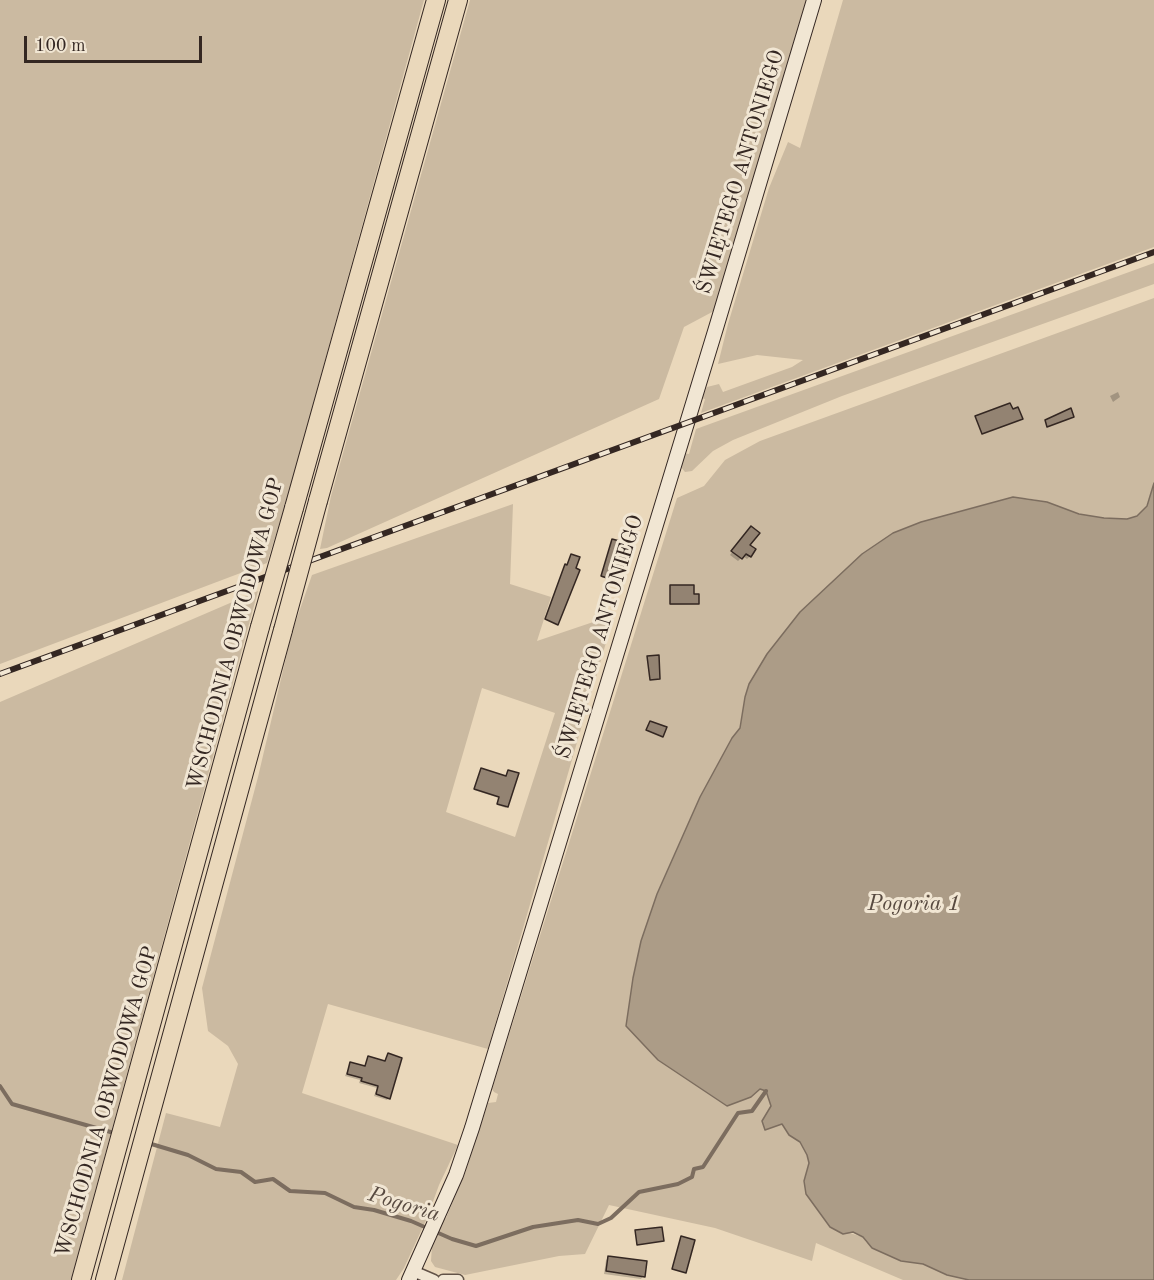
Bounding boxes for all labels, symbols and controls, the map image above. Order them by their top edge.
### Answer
scale bar [27,24,206,62]
text: 100 m [35,37,86,55]
street label: ŚWIĘTEGO ANTONIEGO [692,47,790,297]
street label: WSCHODNIA OBWODOWA GOP [182,475,290,793]
street label: ŚWIĘTEGO ANTONIEGO [551,512,649,762]
water label: Pogoria 1 [868,891,960,917]
street label: WSCHODNIA OBWODOWA GOP [50,943,164,1261]
water label: Pogoria [365,1182,443,1228]

